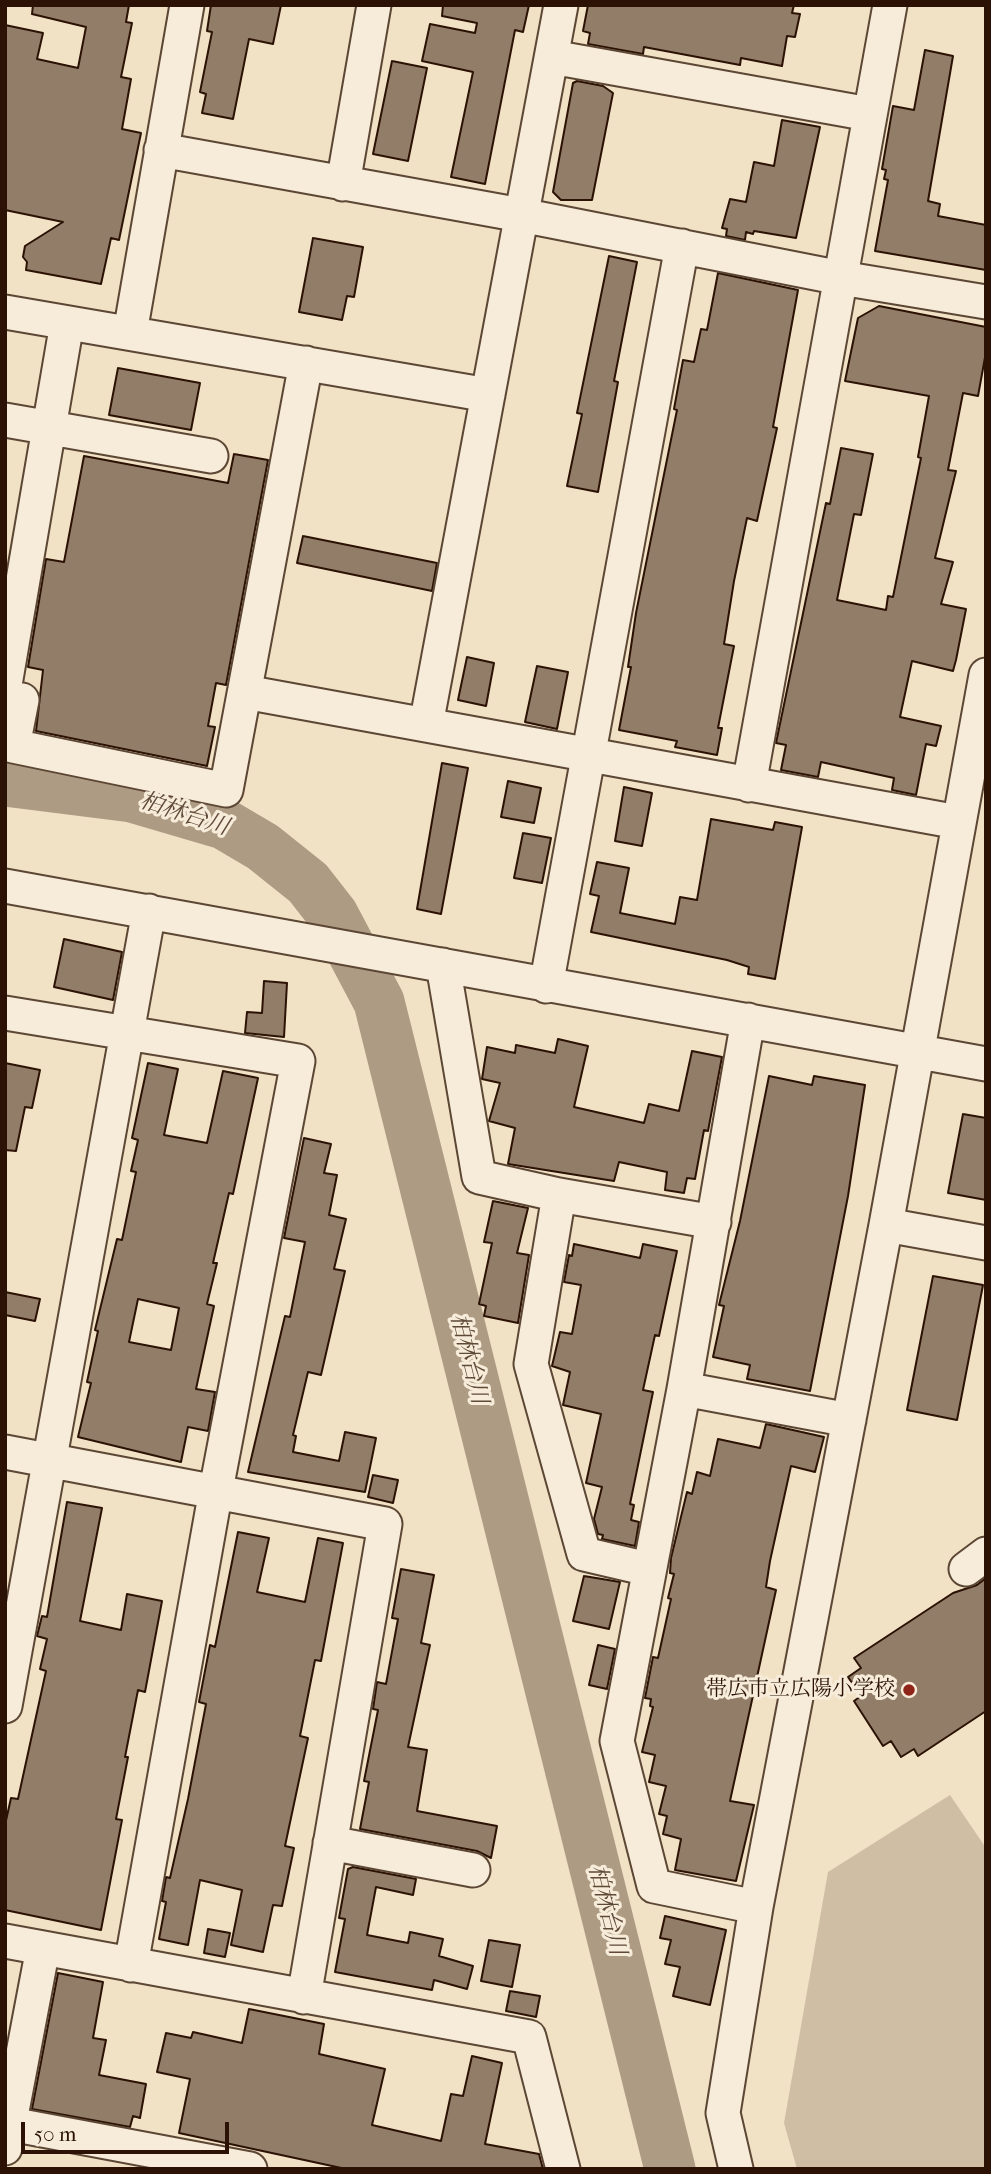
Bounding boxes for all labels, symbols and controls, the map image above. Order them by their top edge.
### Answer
water label: 柏林台川 [136,788,232,842]
water label: 柏林台川 [443,1311,493,1407]
place label: 帯広市立広陽小学校 [706,1677,895,1703]
marker: 帯広市立広陽小学校 [901,1682,917,1698]
water label: 柏林台川 [581,1862,631,1958]
scale bar [24,2108,233,2152]
text: 50 m [34,2122,77,2146]

